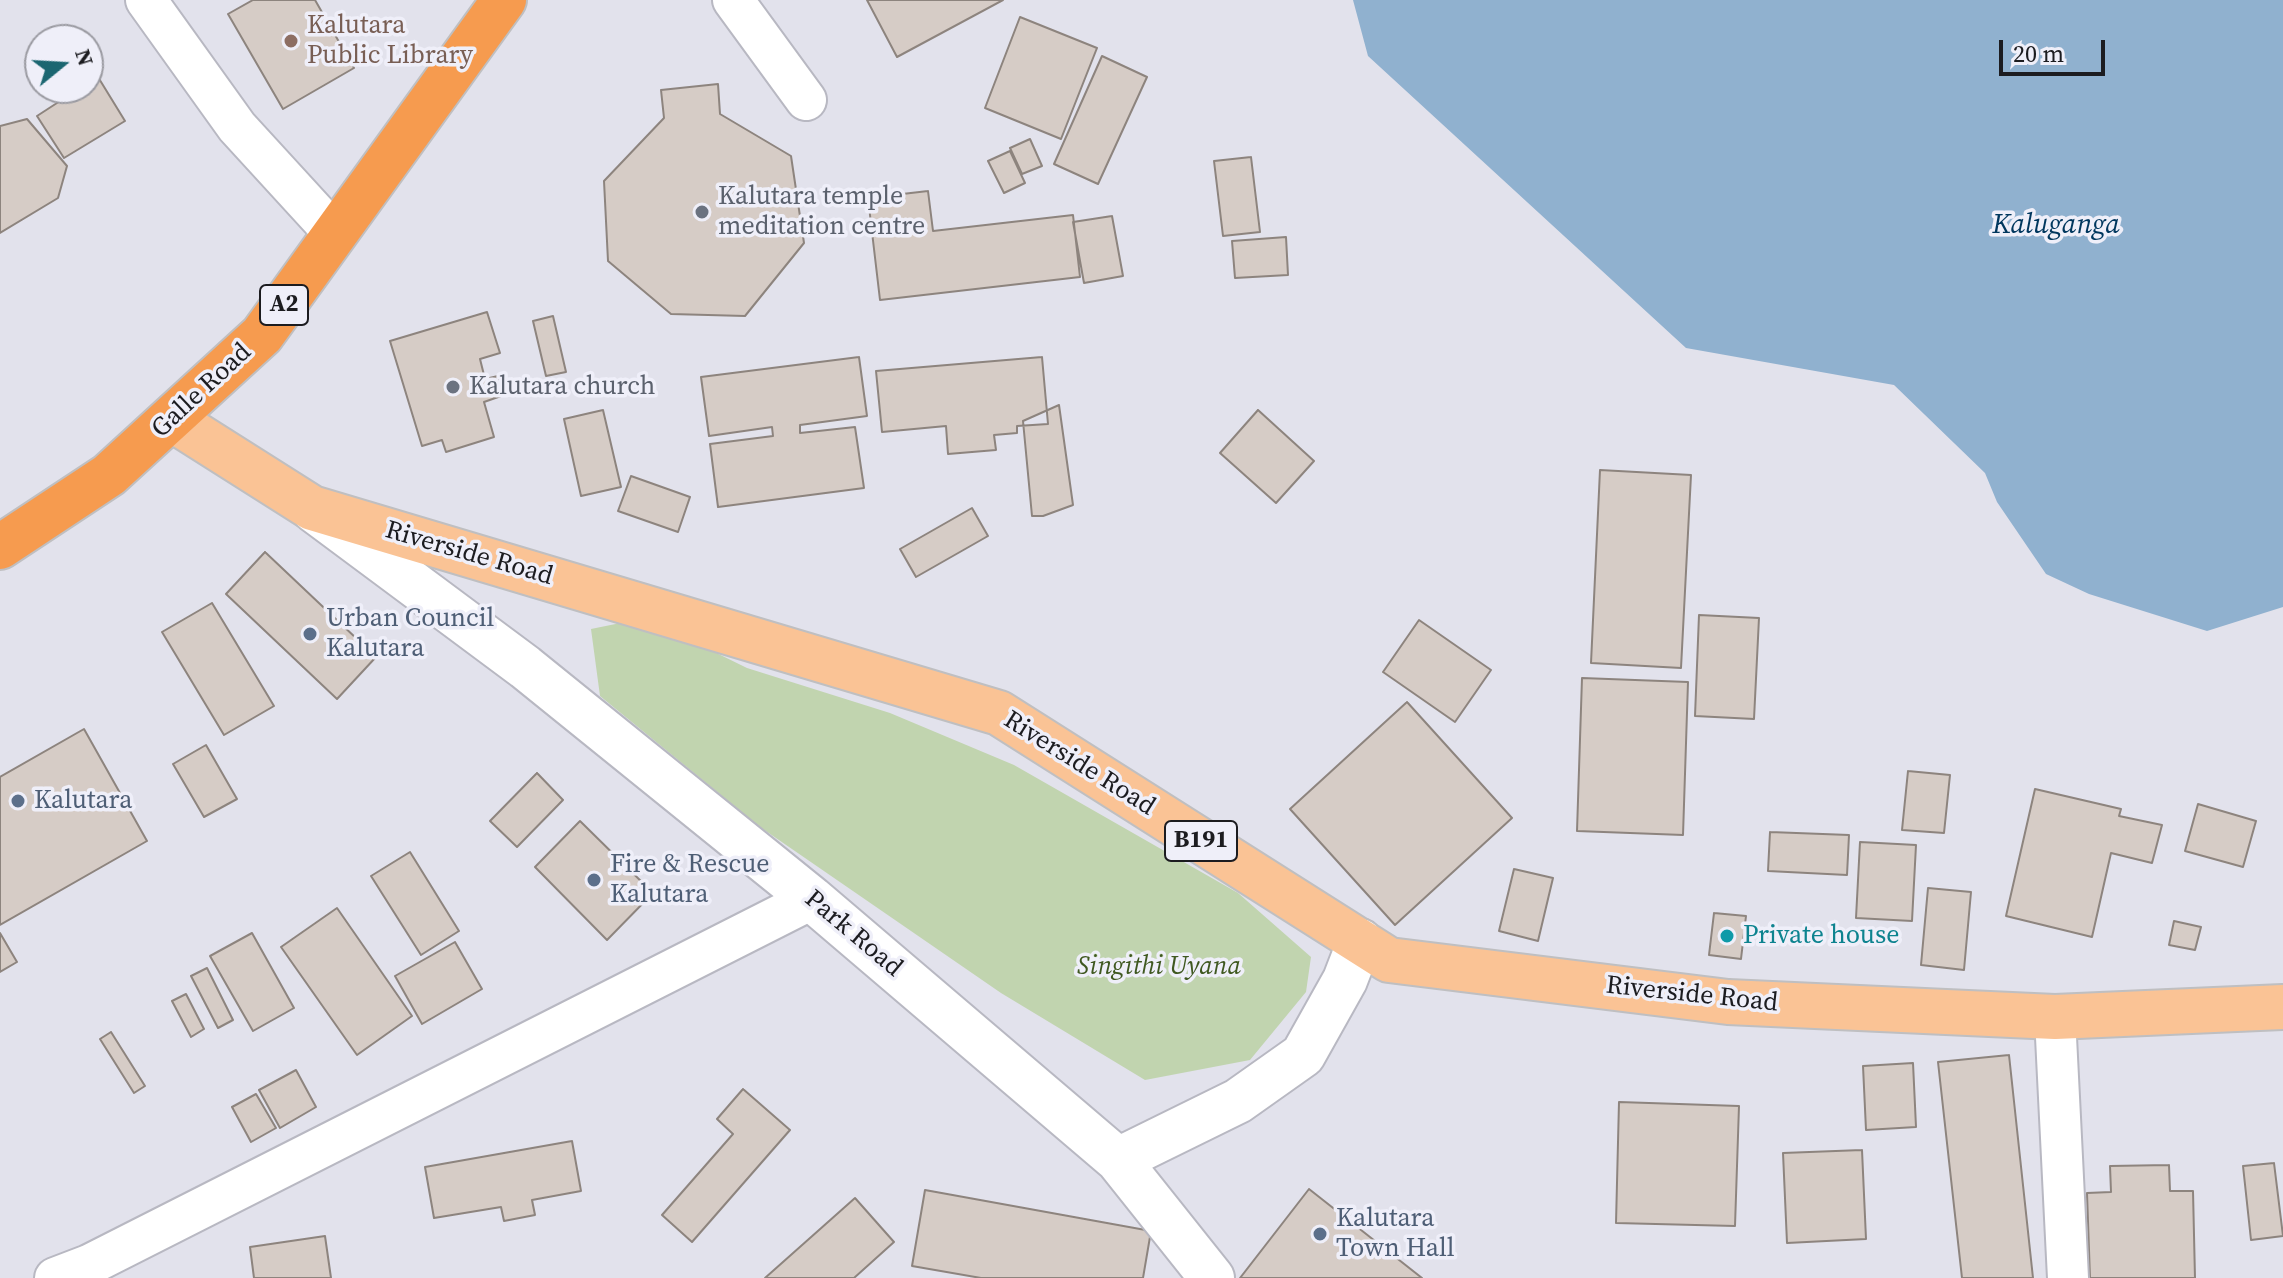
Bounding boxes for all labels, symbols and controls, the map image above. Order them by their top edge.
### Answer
place label: Kalutara Public Library [307,10,473,72]
north arrow [24,24,104,104]
scale bar [2003,24,2109,74]
marker: Kalutara Public Library [282,32,300,50]
text: 20 m [2013,37,2064,70]
text: N [68,45,102,69]
place label: Kalutara temple meditation centre [718,181,925,242]
marker: Kalutara temple meditation centre [693,203,711,221]
water label: Kaluganga [1992,209,2120,243]
road number: A2 [260,285,308,325]
street label: Galle Road [146,337,258,445]
place label: Kalutara church [469,371,655,403]
marker: Kalutara church [444,378,462,396]
street label: Riverside Road [382,515,556,593]
place label: Urban Council Kalutara [326,603,494,664]
marker: Urban Council Kalutara [301,625,319,643]
street label: Riverside Road [997,705,1161,823]
place label: Kalutara [34,785,132,817]
marker: Kalutara [9,792,27,810]
road number: B191 [1165,821,1237,861]
place label: Fire & Rescue Kalutara [610,849,769,910]
marker: Fire & Rescue Kalutara [585,871,603,889]
street label: Park Road [798,884,908,984]
place label: Private house [1743,920,1899,952]
marker: Private house [1718,927,1736,945]
park label: Singithi Uyana [1077,951,1241,983]
street label: Riverside Road [1604,970,1780,1020]
place label: Kalutara Town Hall [1336,1203,1455,1264]
marker: Kalutara Town Hall [1311,1225,1329,1243]

